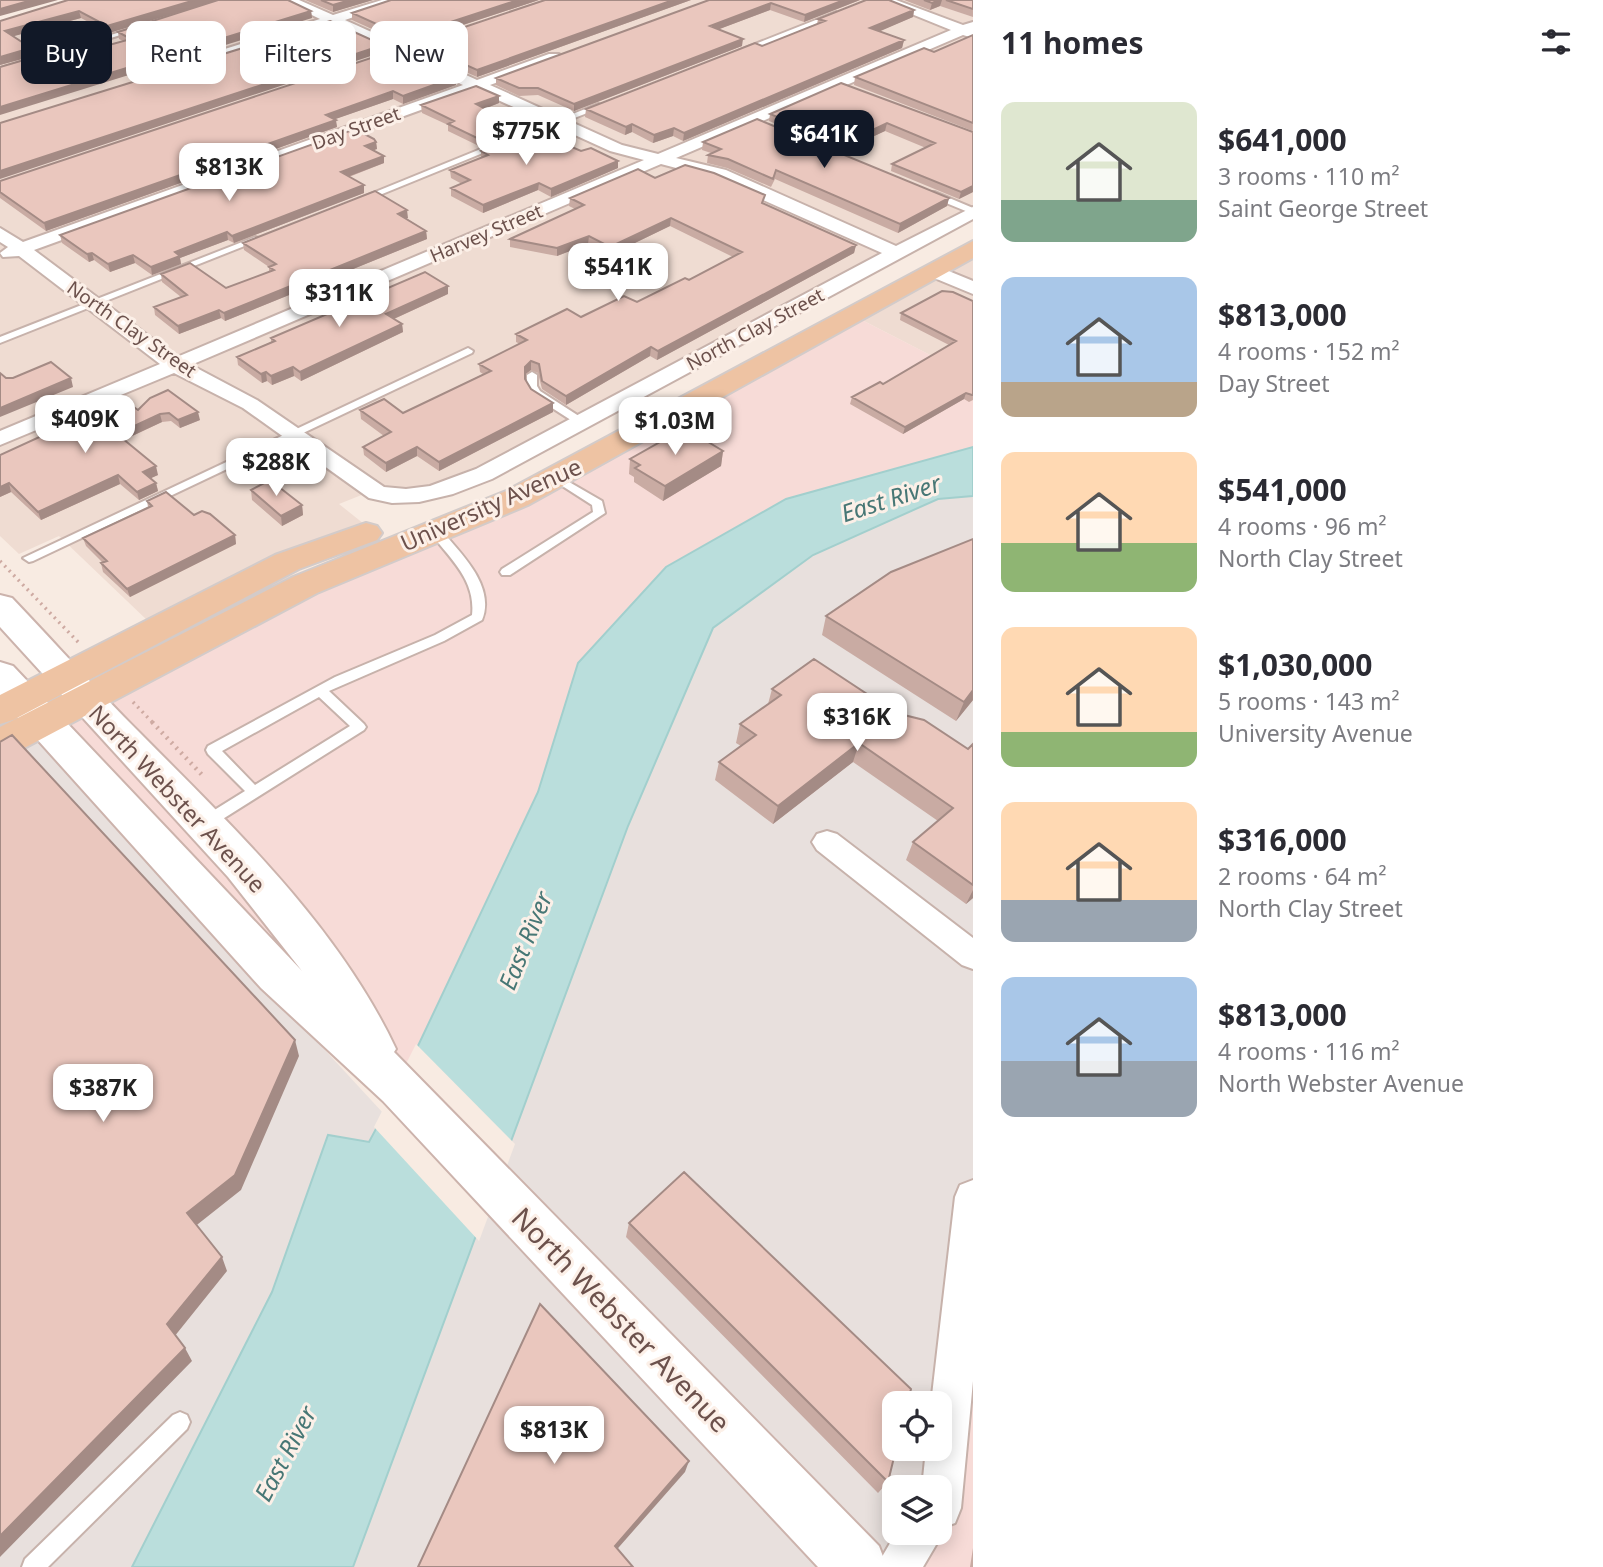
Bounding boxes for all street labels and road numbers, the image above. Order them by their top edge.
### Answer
street label: Day Street [308,100,404,156]
street label: Harvey Street [426,197,547,268]
street label: North Clay Street [62,275,202,383]
street label: North Clay Street [682,282,829,376]
street label: University Avenue [395,450,586,558]
street label: North Webster Avenue [82,697,273,899]
street label: North Webster Avenue [504,1198,739,1440]

